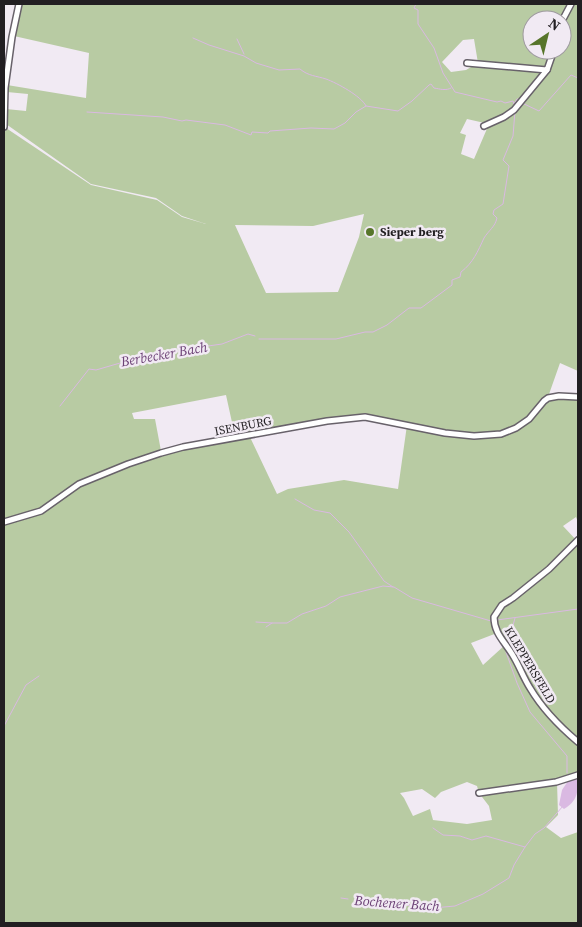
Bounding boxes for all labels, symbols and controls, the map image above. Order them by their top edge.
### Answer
north arrow [522,10,572,60]
text: N [545,13,564,35]
place label: Sieper berg [380,224,444,240]
marker: Sieper berg [364,226,376,238]
water label: Berbecker Bach [118,336,209,372]
street label: ISENBURG [213,413,273,439]
street label: KLEPPERSFELD [501,624,559,706]
water label: Bochener Bach [353,890,441,916]

